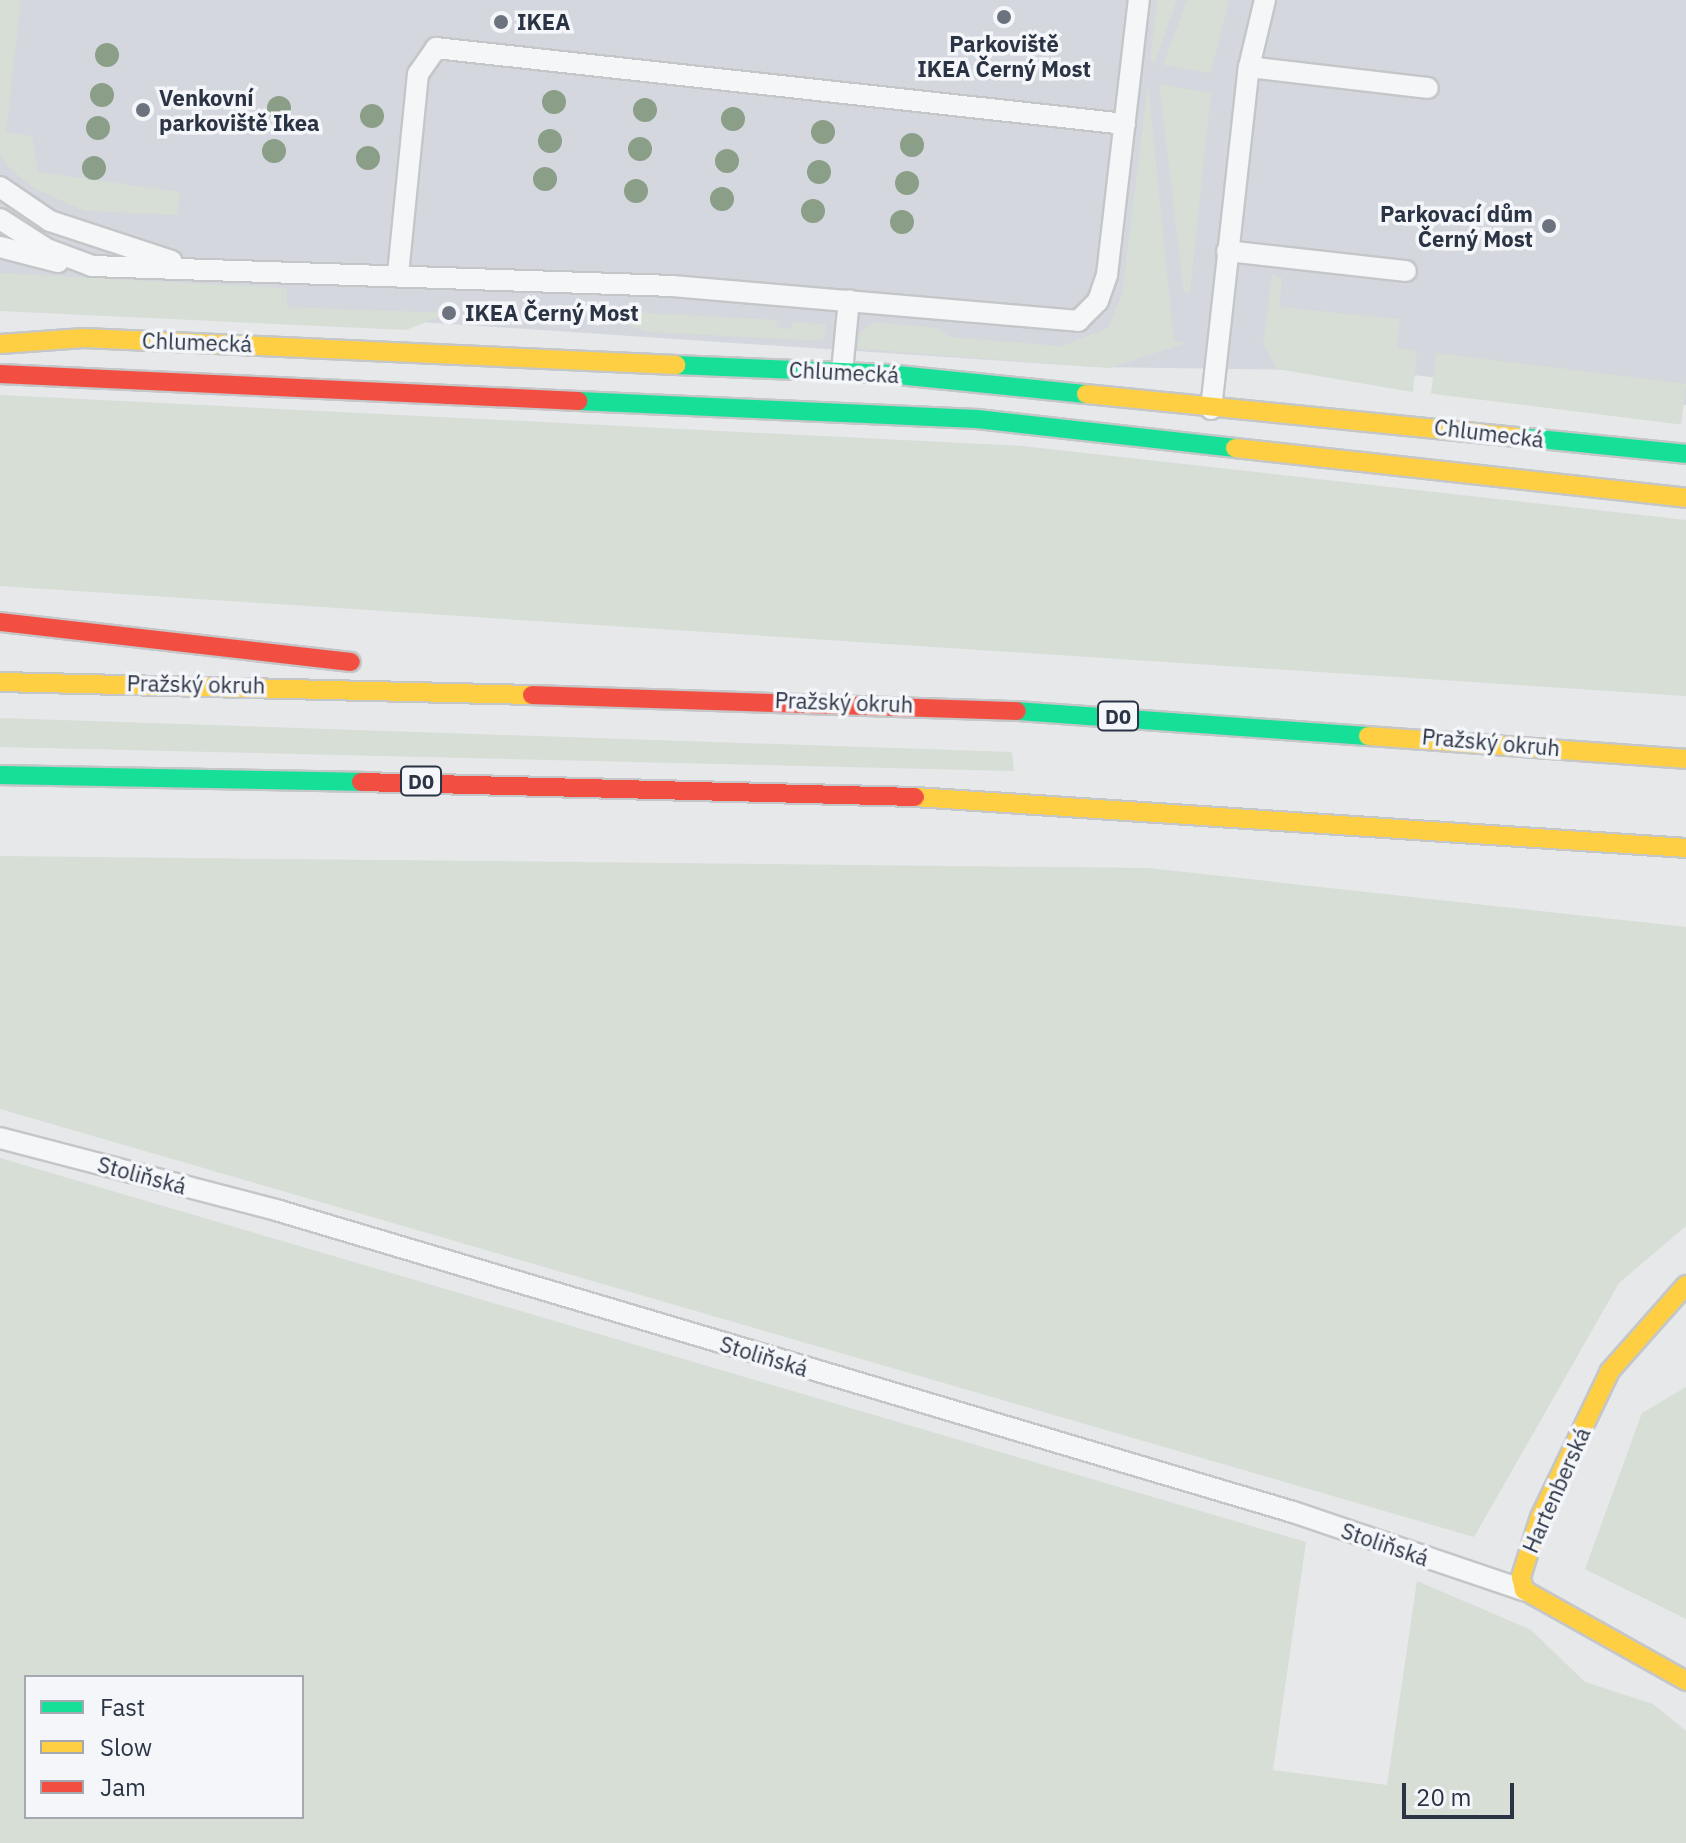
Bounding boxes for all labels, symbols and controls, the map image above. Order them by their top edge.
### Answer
marker: Parkoviště IKEA Černý Most [995,8,1013,26]
place label: IKEA [517,9,570,35]
marker: IKEA [492,13,510,31]
place label: Parkoviště IKEA Černý Most [917,30,1091,82]
place label: Venkovní parkoviště Ikea [159,84,320,136]
marker: Venkovní parkoviště Ikea [134,101,152,119]
place label: Parkovací dům Černý Most [1380,200,1533,252]
marker: Parkovací dům Černý Most [1540,217,1558,235]
place label: IKEA Černý Most [465,300,639,326]
marker: IKEA Černý Most [440,304,458,322]
street label: Chlumecká [141,327,253,357]
street label: Chlumecká [788,356,900,388]
street label: Chlumecká [1433,413,1545,453]
street label: Pražský okruh [127,670,265,698]
street label: Pražský okruh [774,686,914,718]
road number: D0 [1096,700,1140,732]
street label: Pražský okruh [1421,723,1561,761]
road number: D0 [399,765,443,797]
street label: Stoliňská [95,1151,189,1199]
street label: Stoliňská [717,1330,811,1382]
street label: Hartenberská [1517,1423,1595,1557]
street label: Stoliňská [1338,1517,1432,1571]
legend [24,1675,304,1819]
text: Fast [100,1691,145,1723]
text: Slow [100,1731,152,1763]
scale bar [1406,1767,1518,1817]
text: Jam [100,1771,146,1803]
text: 20 m [1416,1781,1471,1813]

